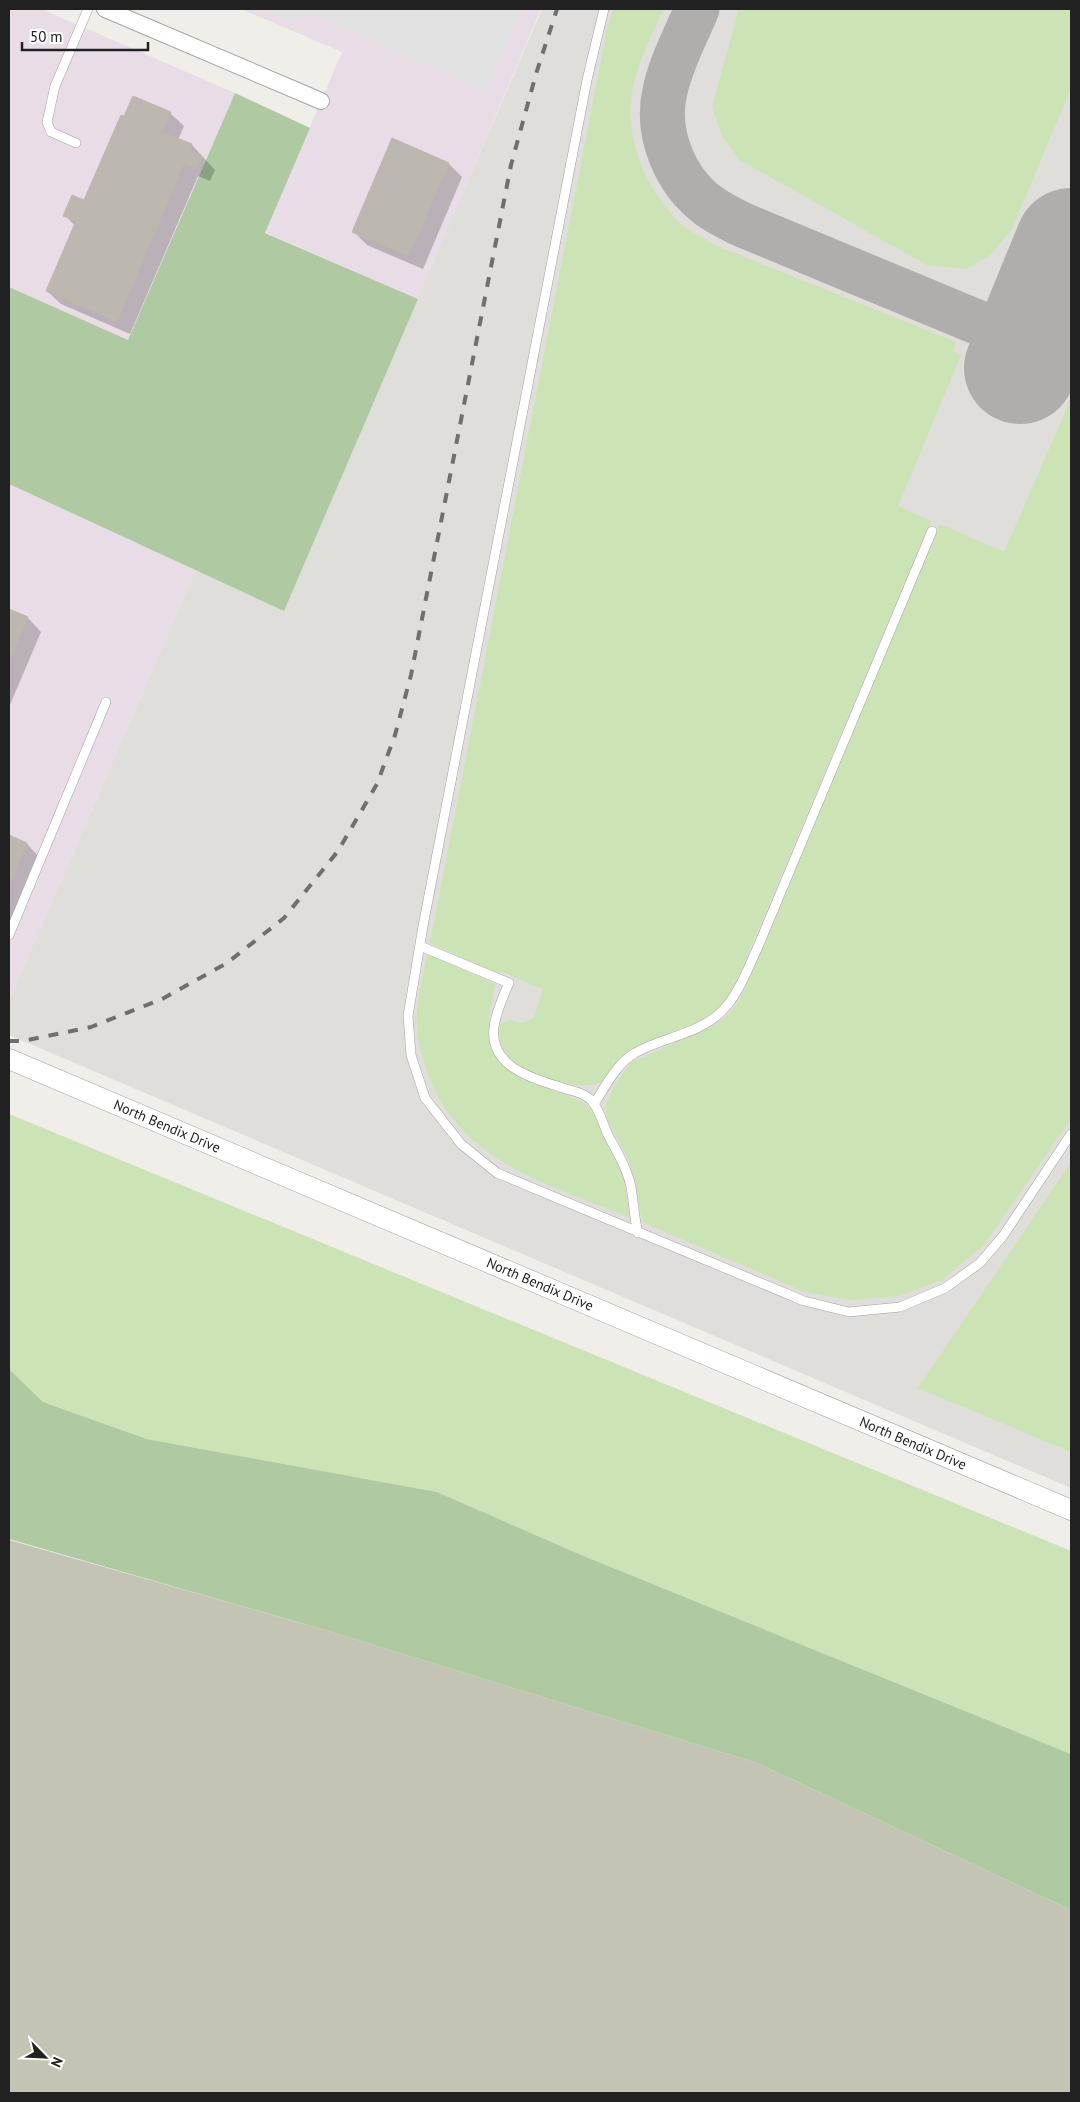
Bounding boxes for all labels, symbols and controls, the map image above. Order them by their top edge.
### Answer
scale bar [22,20,149,52]
text: 50 m [30,27,63,46]
street label: North Bendix Drive [111,1095,223,1157]
street label: North Bendix Drive [484,1253,596,1315]
street label: North Bendix Drive [857,1412,969,1474]
north arrow [20,2032,70,2082]
text: N [47,2054,67,2070]

